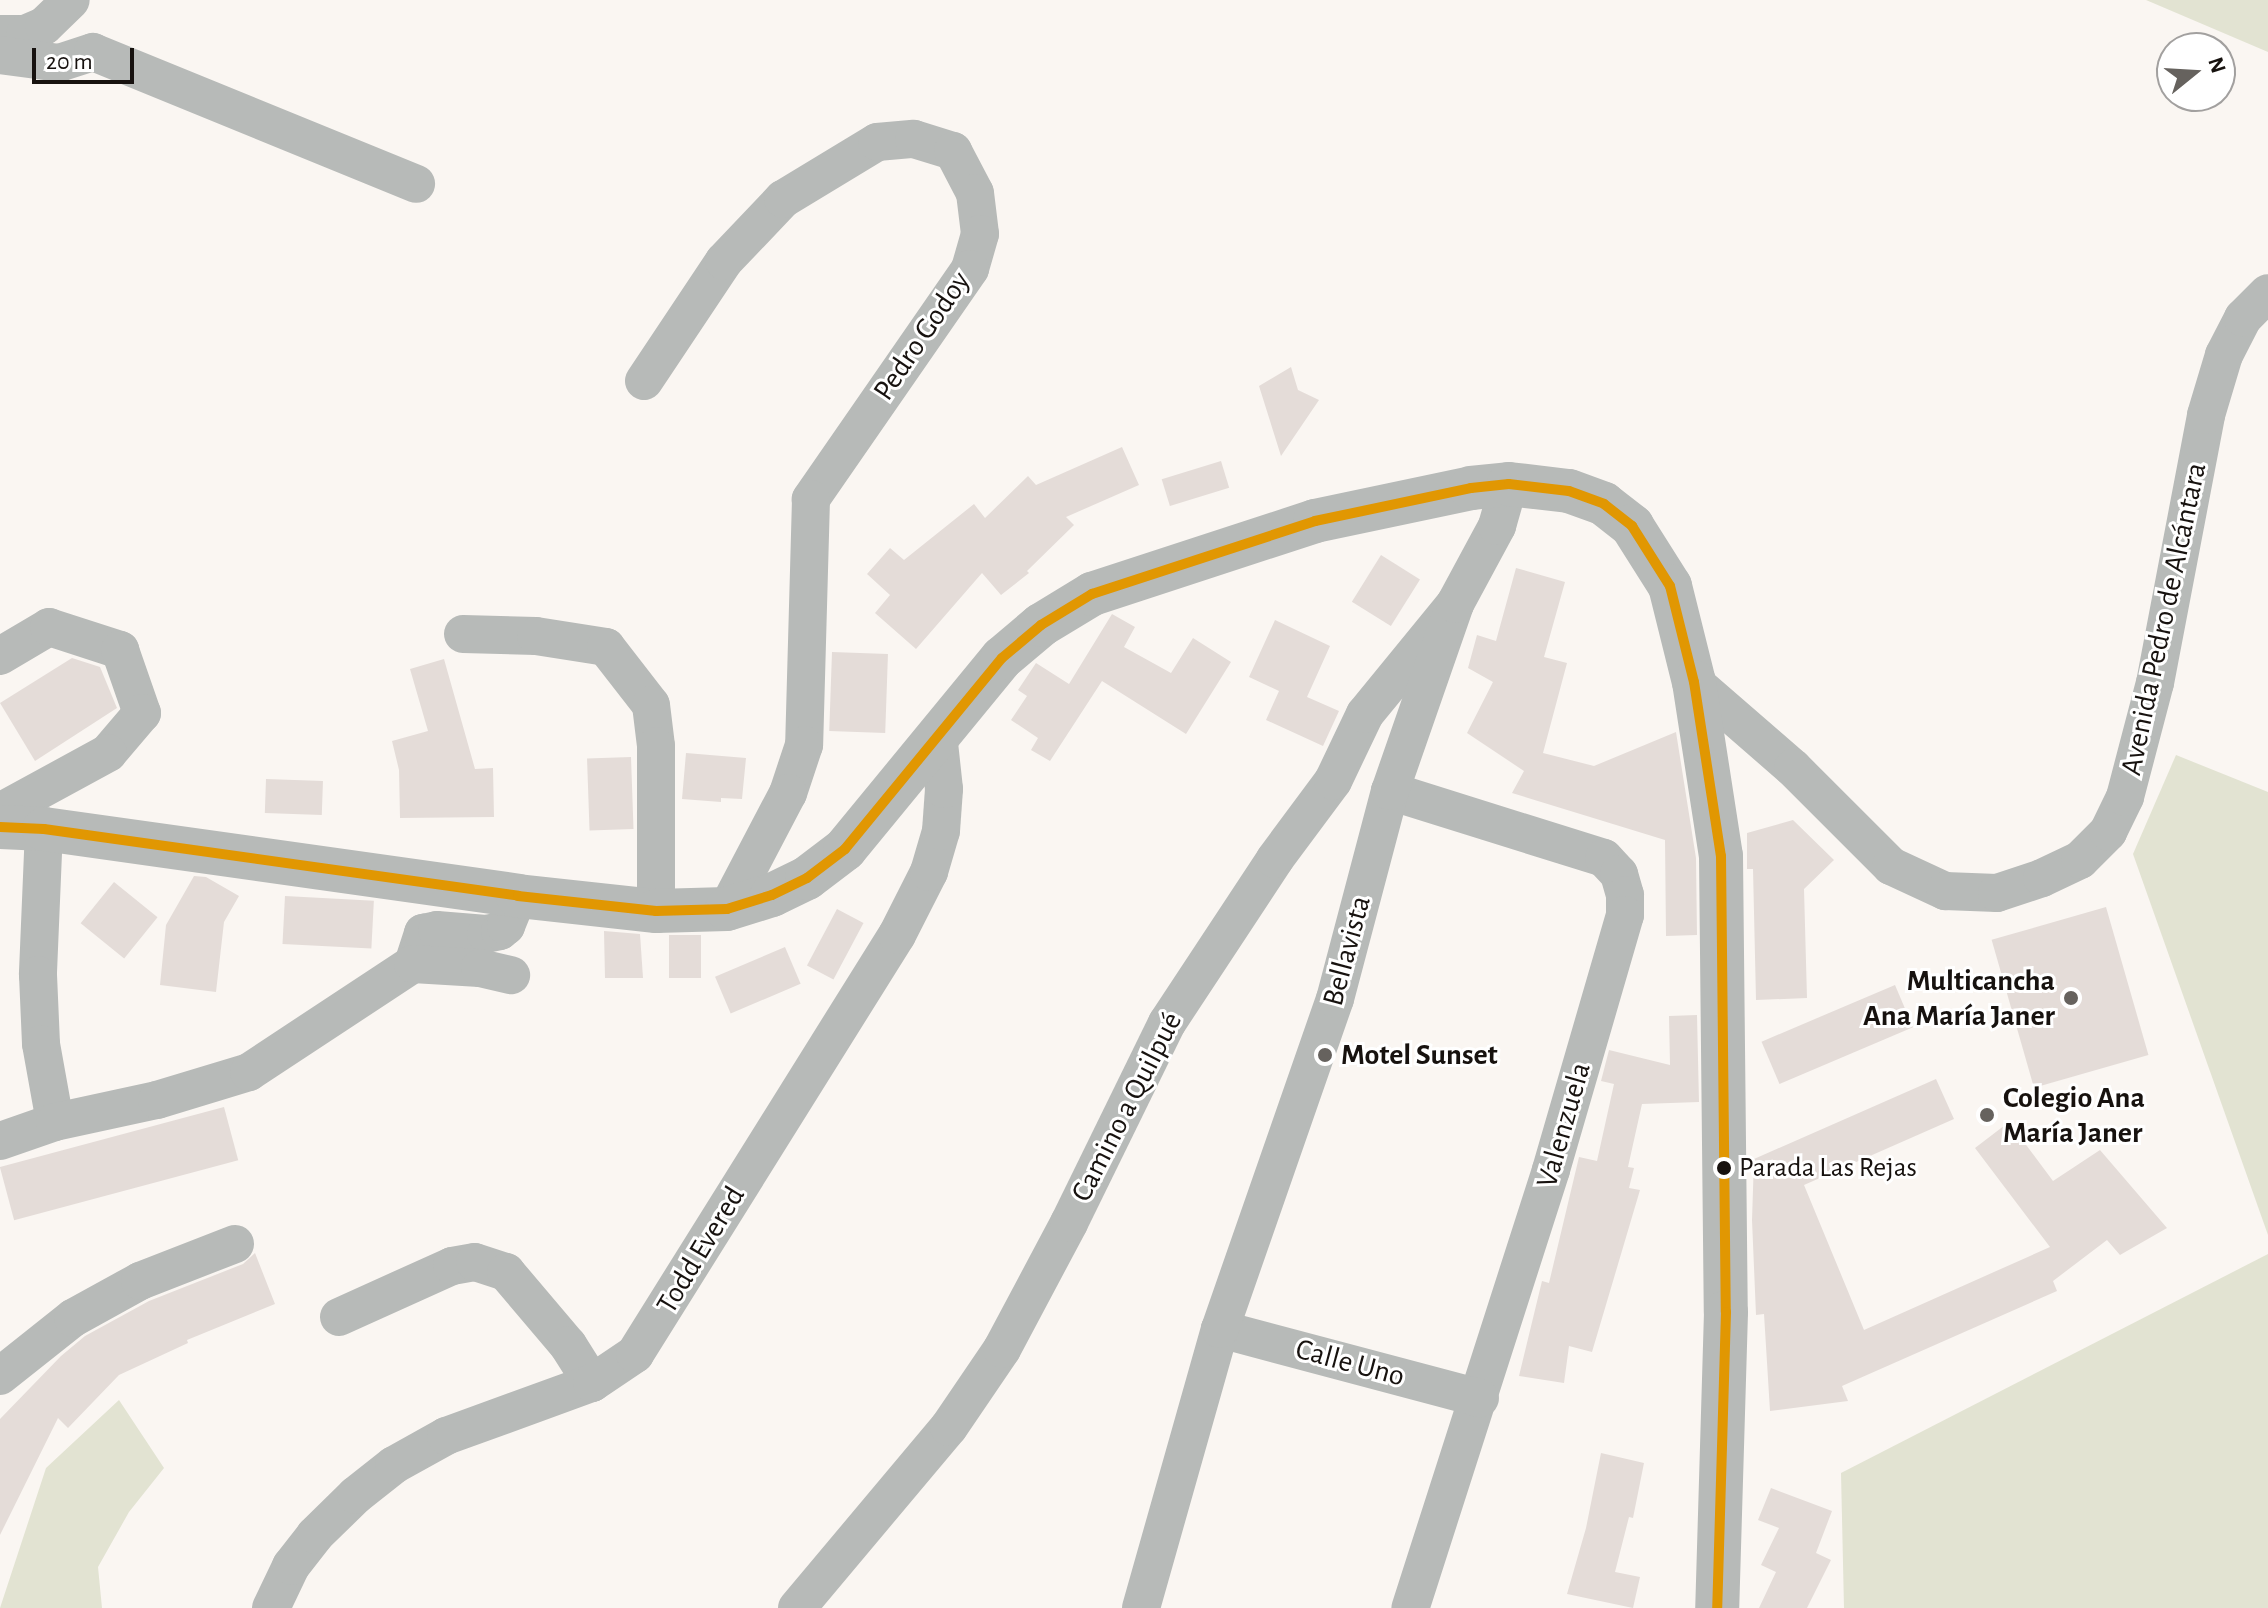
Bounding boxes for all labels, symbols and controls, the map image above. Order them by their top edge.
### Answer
scale bar [36,32,138,82]
north arrow [2156,32,2236,112]
text: 20 m [46,50,93,74]
text: N [2204,55,2230,76]
street label: Pedro Godoy [866,265,978,407]
street label: Avenida Pedro de Alcántara [2113,459,2215,779]
street label: Bellavista [1315,892,1379,1010]
place label: Multicancha Ana María Janer [1863,963,2055,1034]
marker: Multicancha Ana María Janer [2062,989,2080,1007]
street label: Camino a Quilpué [1064,1006,1190,1208]
place label: Motel Sunset [1341,1037,1498,1073]
marker: Motel Sunset [1316,1046,1334,1064]
street label: Valenzuela [1529,1058,1599,1192]
place label: Colegio Ana María Janer [2003,1080,2145,1150]
marker: Colegio Ana María Janer [1978,1106,1996,1124]
place label: Parada Las Rejas [1739,1151,1917,1185]
marker: Parada Las Rejas [1716,1160,1732,1176]
street label: Todd Evered [649,1180,753,1320]
street label: Calle Uno [1292,1331,1408,1395]

